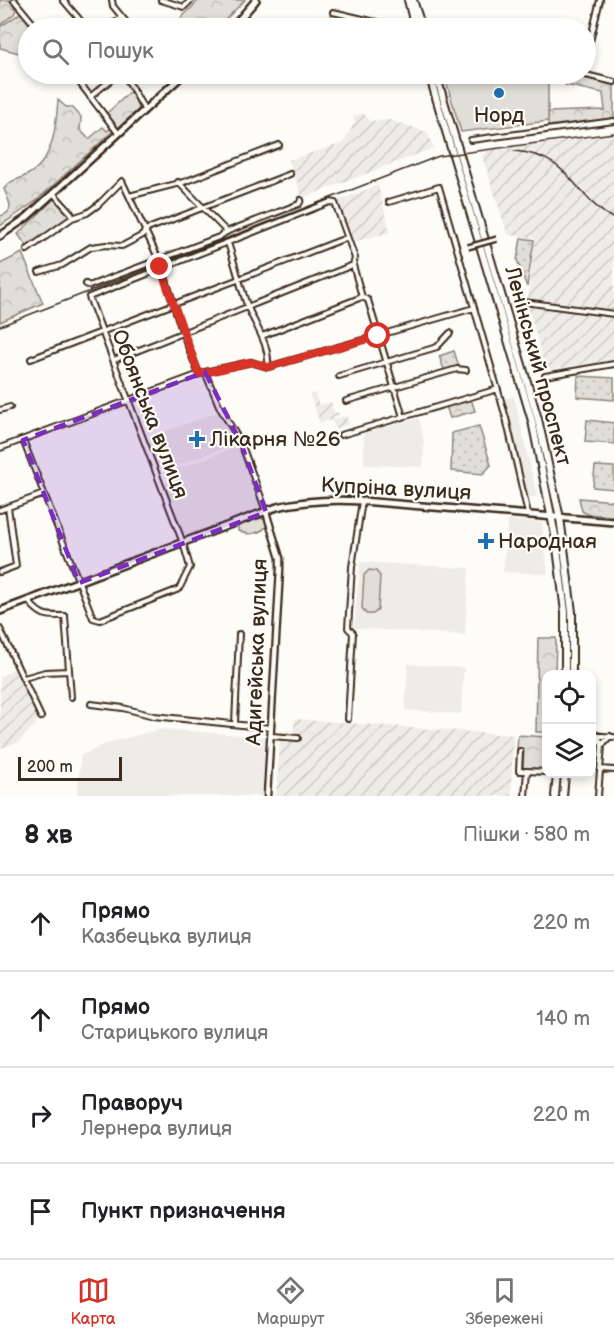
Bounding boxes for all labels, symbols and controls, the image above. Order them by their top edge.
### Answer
search box [18,18,596,84]
icon: search [39,35,72,68]
text: Пошук [87,38,154,65]
marker: Норд [492,86,506,100]
place label: Норд [474,103,525,128]
route end [146,253,172,279]
street label: Ленінський проспект [499,263,577,469]
route start [364,322,390,348]
street label: Обоянська вулиця [106,326,194,502]
place label: Лікарня №26 [209,427,341,452]
marker: Лікарня №26 [188,430,206,448]
street label: Купріна вулиця [320,473,472,505]
place label: Народная [498,529,597,554]
marker: Народная [479,534,493,548]
street label: Адигейська вулиця [241,558,273,747]
map controls [542,670,596,778]
button: locate [542,670,596,724]
button: layers [542,724,596,778]
scale bar [18,754,122,782]
text: 200 m [27,758,73,777]
text: 8 хв [24,820,73,851]
text: Пішки · 580 m [463,823,590,847]
text: Прямо [81,898,150,925]
icon: ahead [24,907,57,940]
text: 220 m [533,911,590,935]
text: Казбецька вулиця [81,925,252,949]
text: Прямо [81,994,150,1021]
icon: ahead [24,1003,57,1036]
text: 140 m [536,1007,590,1031]
text: Старицького вулиця [81,1021,268,1045]
text: Праворуч [81,1090,183,1117]
icon: right [24,1099,57,1132]
text: 220 m [533,1103,590,1127]
text: Лернера вулиця [81,1117,232,1141]
icon: arrive [24,1195,57,1228]
text: Пункт призначення [81,1198,286,1225]
tab: Карта [70,1274,116,1329]
tab: Маршрут [256,1274,325,1329]
tab: Збережені [465,1274,544,1329]

